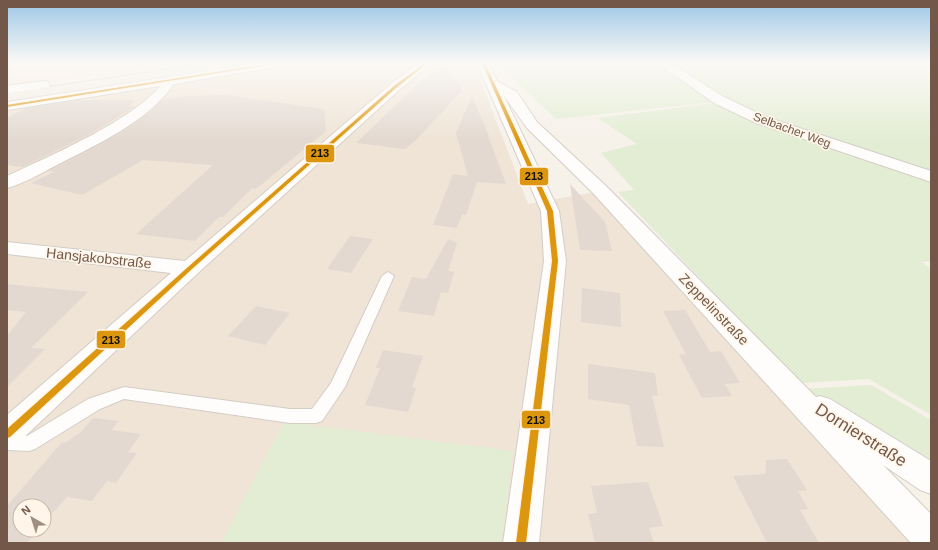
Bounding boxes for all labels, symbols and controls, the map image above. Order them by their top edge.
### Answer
street label: Selbacher Weg [751,109,833,151]
line badge: 213 [305,144,335,163]
text: 213 [311,147,329,159]
line badge: 213 [519,167,549,186]
text: 213 [525,170,543,182]
street label: Hansjakobstraße [46,245,153,272]
street label: Zeppelinstraße [676,270,752,348]
line badge: 213 [96,330,126,349]
text: 213 [102,334,120,346]
street label: Dornierstraße [812,399,910,471]
line badge: 213 [521,410,551,429]
text: 213 [527,414,545,426]
north arrow [12,498,52,538]
text: N [19,503,33,517]

